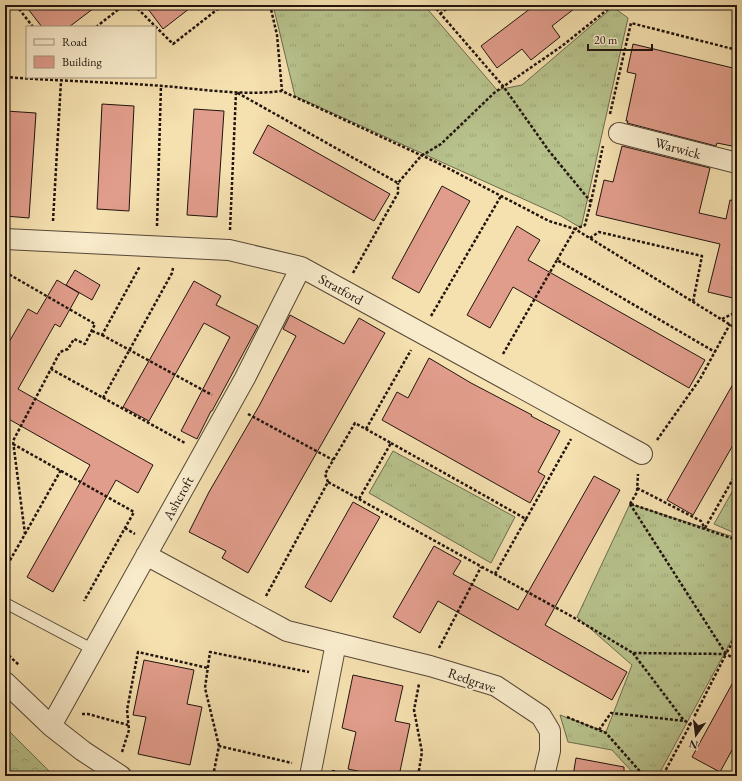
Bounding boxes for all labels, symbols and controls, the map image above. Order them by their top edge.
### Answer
legend [26,26,156,78]
scale bar [588,26,652,52]
text: 20 m [594,32,618,48]
text: Road [62,34,88,50]
text: Building [62,54,103,70]
street label: Warwick [653,133,703,163]
street label: Stratford [315,269,367,309]
street label: Ashcroft [158,472,198,524]
street label: Redgrave [446,663,499,697]
north arrow [676,715,716,755]
text: N [687,737,700,753]

